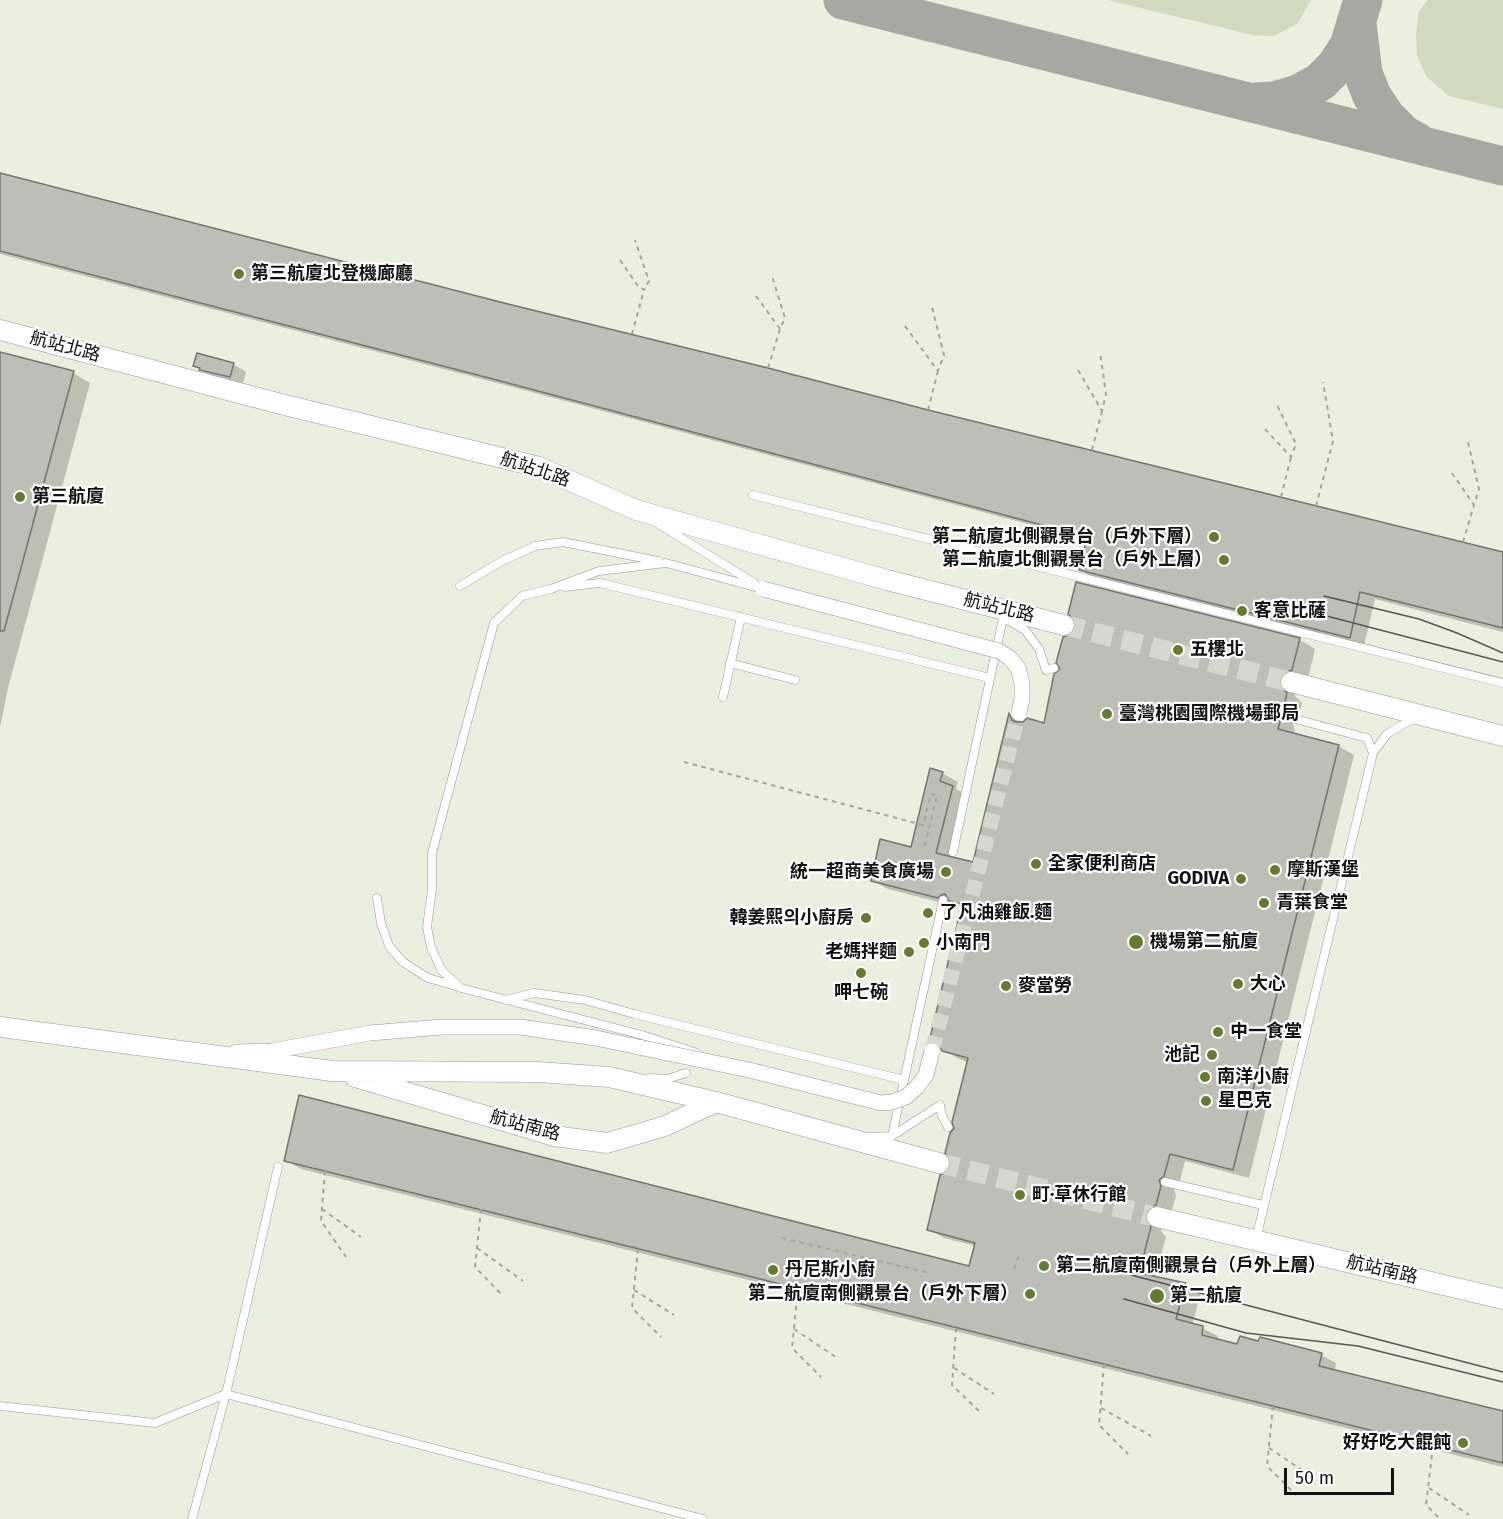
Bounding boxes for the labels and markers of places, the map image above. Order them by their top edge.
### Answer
place label: 第三航廈北登機廊廳 [251,263,413,285]
marker: 第三航廈北登機廊廳 [232,267,246,281]
place label: 第三航廈 [32,486,104,508]
marker: 第三航廈 [13,490,27,504]
place label: 第二航廈北側觀景台（戶外下層） [932,526,1202,548]
marker: 第二航廈北側觀景台（戶外下層） [1207,530,1221,544]
place label: 第二航廈北側觀景台（戶外上層） [942,549,1212,571]
marker: 第二航廈北側觀景台（戶外上層） [1217,553,1231,567]
place label: 客意比薩 [1254,600,1326,622]
marker: 客意比薩 [1235,604,1249,618]
place label: 五樓北 [1190,639,1244,661]
marker: 五樓北 [1171,643,1185,657]
place label: 臺灣桃園國際機場郵局 [1119,703,1299,725]
marker: 臺灣桃園國際機場郵局 [1100,707,1114,721]
place label: 全家便利商店 [1048,853,1156,875]
marker: 全家便利商店 [1029,857,1043,871]
place label: 摩斯漢堡 [1287,859,1359,881]
place label: 統一超商美食廣場 [790,861,934,883]
marker: 摩斯漢堡 [1268,863,1282,877]
marker: 統一超商美食廣場 [939,865,953,879]
place label: GODIVA [1167,868,1229,890]
marker: GODIVA [1234,872,1248,886]
place label: 青葉食堂 [1276,892,1348,914]
marker: 青葉食堂 [1257,896,1271,910]
place label: 了凡油雞飯.麵 [940,902,1052,924]
marker: 了凡油雞飯.麵 [921,906,935,920]
place label: 韓姜熙의小廚房 [729,907,854,929]
marker: 韓姜熙의小廚房 [859,911,873,925]
place label: 機場第二航廈 [1150,931,1258,953]
place label: 小南門 [936,932,990,954]
marker: 機場第二航廈 [1127,933,1145,951]
marker: 小南門 [917,936,931,950]
place label: 老媽拌麵 [825,941,897,963]
marker: 老媽拌麵 [902,945,916,959]
marker: 呷七碗 [854,966,868,980]
place label: 大心 [1250,973,1286,995]
place label: 麥當勞 [1018,975,1072,997]
marker: 大心 [1231,977,1245,991]
marker: 麥當勞 [999,979,1013,993]
place label: 呷七碗 [834,982,888,1004]
place label: 中一食堂 [1230,1021,1302,1043]
marker: 中一食堂 [1211,1025,1225,1039]
place label: 池記 [1164,1044,1200,1066]
marker: 池記 [1205,1048,1219,1062]
place label: 南洋小廚 [1217,1066,1289,1088]
marker: 南洋小廚 [1198,1070,1212,1084]
place label: 星巴克 [1218,1090,1272,1112]
marker: 星巴克 [1199,1094,1213,1108]
place label: 町·草休行館 [1032,1184,1126,1206]
marker: 町·草休行館 [1013,1188,1027,1202]
place label: 第二航廈南側觀景台（戶外上層） [1056,1255,1326,1277]
place label: 丹尼斯小廚 [785,1259,875,1281]
marker: 第二航廈南側觀景台（戶外上層） [1037,1259,1051,1273]
marker: 丹尼斯小廚 [766,1263,780,1277]
place label: 第二航廈南側觀景台（戶外下層） [748,1283,1018,1305]
place label: 第二航廈 [1170,1285,1242,1307]
marker: 第二航廈南側觀景台（戶外下層） [1023,1287,1037,1301]
marker: 第二航廈 [1148,1287,1166,1305]
place label: 好好吃大餛飩 [1343,1432,1451,1454]
marker: 好好吃大餛飩 [1456,1436,1470,1450]

